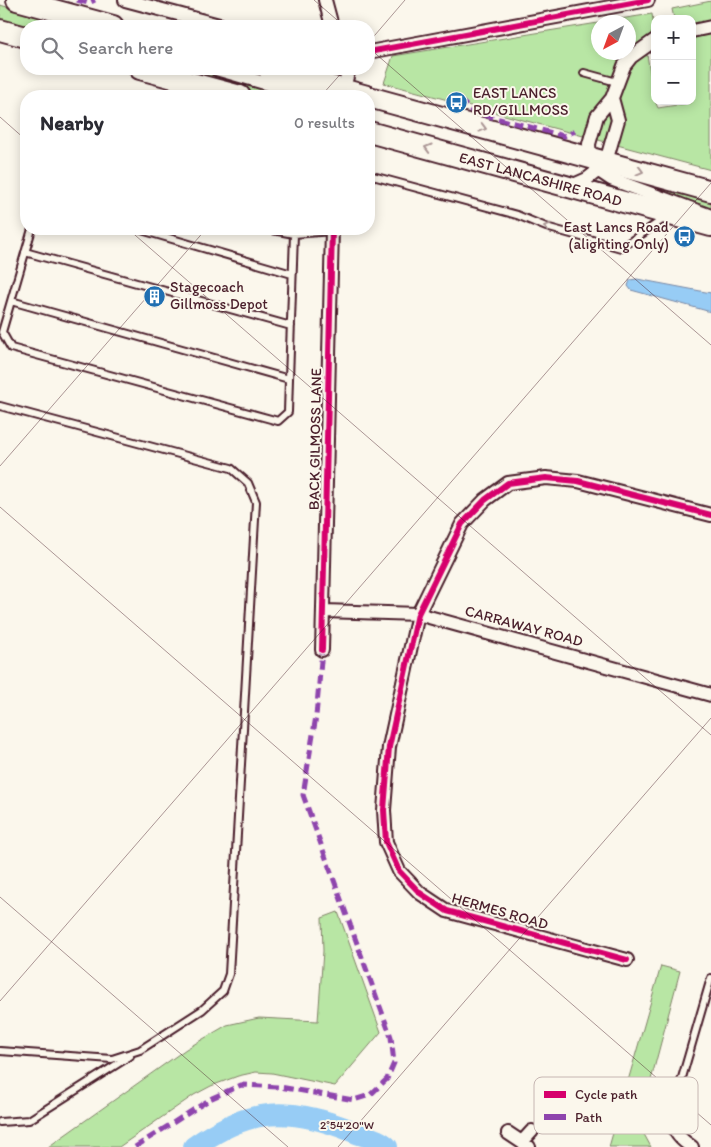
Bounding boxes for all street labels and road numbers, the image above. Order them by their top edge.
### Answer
street label: EAST LANCASHIRE ROAD [457,148,624,210]
street label: BACK GILMOSS LANE [305,368,325,510]
street label: CARRAWAY ROAD [463,602,585,650]
street label: HERMES ROAD [450,889,550,933]

